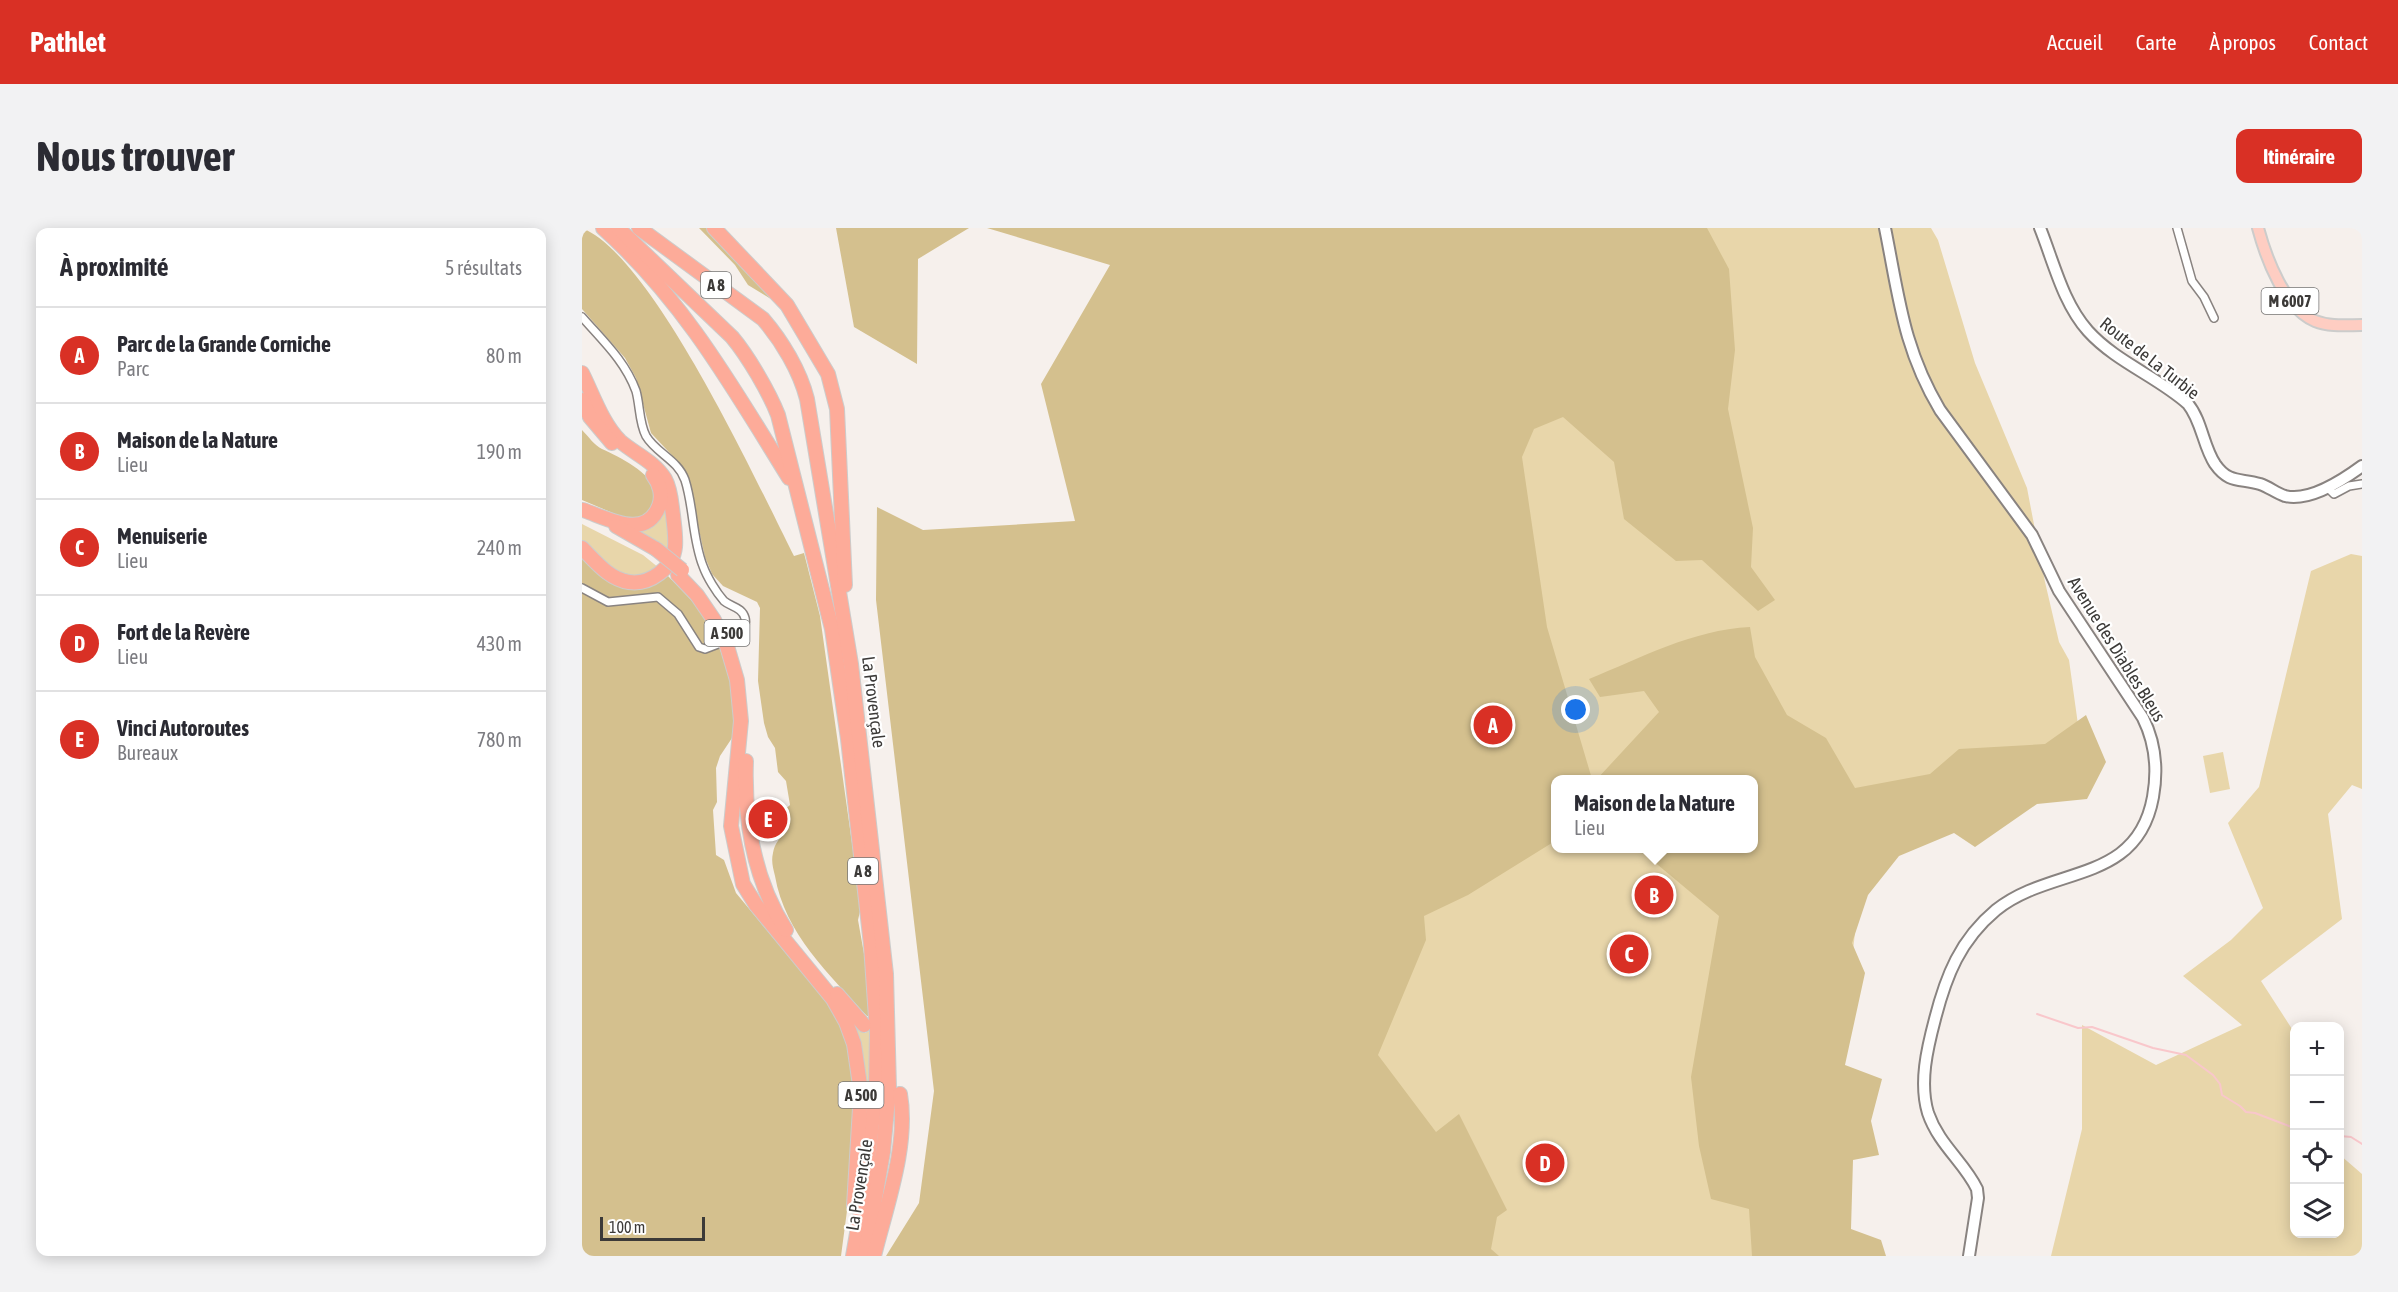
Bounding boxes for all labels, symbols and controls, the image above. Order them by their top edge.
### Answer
text: Pathlet [30,26,106,58]
text: Accueil [2047,30,2103,54]
text: Carte [2136,30,2176,54]
text: À propos [2209,30,2276,54]
text: Contact [2309,30,2368,54]
button: Itinéraire [2236,129,2362,183]
text: Nous trouver [36,132,234,180]
text: À proximité [60,252,168,282]
text: 5 résultats [445,256,522,279]
road number: A 8 [701,272,731,298]
road number: M 6007 [2262,288,2318,314]
street label: Route de La Turbie [2096,313,2204,403]
text: Parc de la Grande Corniche [117,331,331,357]
text: A [75,344,84,367]
text: 80 m [486,344,522,367]
text: Parc [117,357,149,380]
text: Maison de la Nature [117,427,278,453]
text: B [75,440,84,463]
text: 190 m [477,440,522,463]
text: Lieu [117,453,148,476]
text: Menuiserie [117,523,207,549]
text: C [75,536,84,559]
text: 240 m [477,536,522,559]
text: Lieu [117,549,148,572]
street label: Avenue des Diables Bleus [2064,573,2170,725]
text: Fort de la Revère [117,619,250,645]
road number: A 500 [704,620,750,646]
text: D [74,632,85,655]
text: 430 m [477,632,522,655]
text: Lieu [117,645,148,668]
street label: La Provençale [858,655,890,749]
your location [1561,695,1590,724]
pin: A [1474,702,1512,748]
text: Vinci Autoroutes [117,715,249,741]
text: E [75,728,84,751]
text: 780 m [477,728,522,751]
text: Bureaux [117,741,178,764]
popup [1551,775,1758,853]
text: Maison de la Nature [1574,790,1735,816]
pin: E [748,796,788,842]
text: Lieu [1574,816,1605,839]
road number: A 8 [848,858,878,884]
pin: B [1634,872,1674,918]
pin: C [1610,932,1648,976]
map controls [2290,1022,2344,1238]
button: + [2290,1022,2344,1076]
button: − [2290,1076,2344,1130]
road number: A 500 [838,1082,884,1108]
button: locate [2290,1130,2344,1184]
street label: La Provençale [841,1138,877,1232]
pin: D [1526,1140,1564,1186]
button: layers [2290,1184,2344,1238]
scale bar [600,1214,705,1242]
text: 100 m [609,1218,645,1236]

